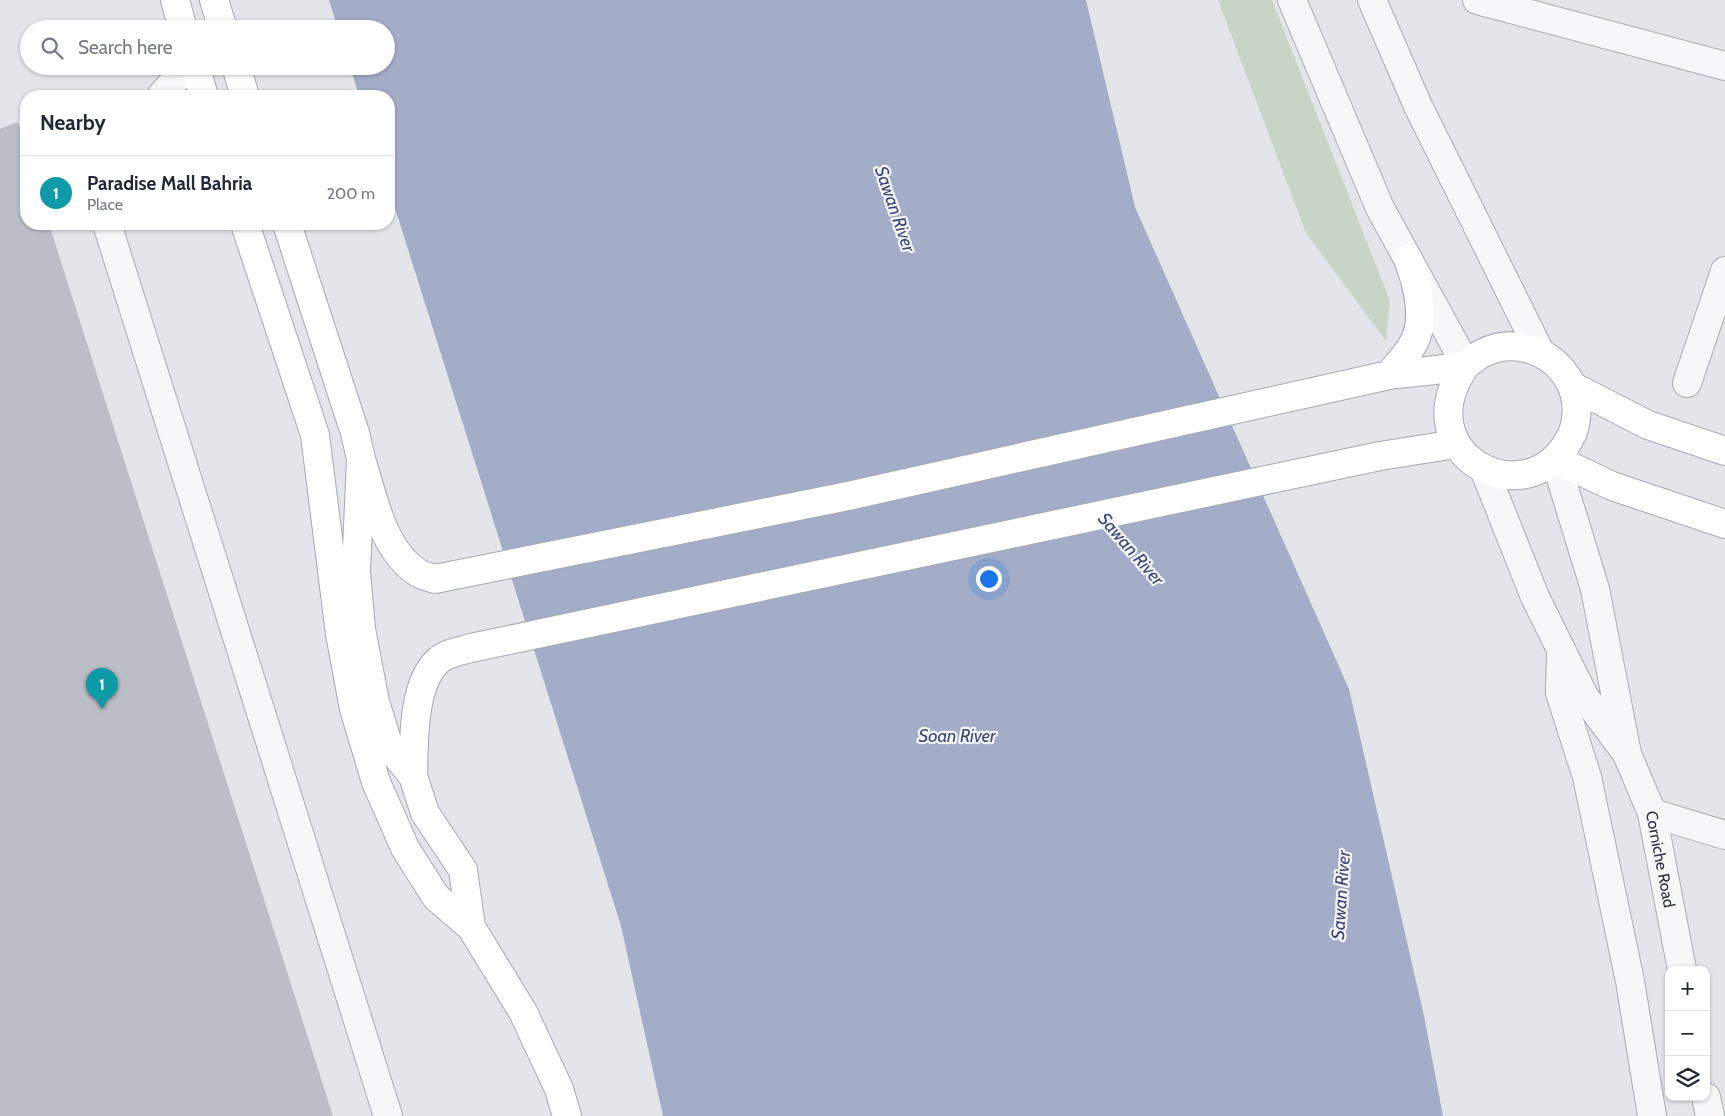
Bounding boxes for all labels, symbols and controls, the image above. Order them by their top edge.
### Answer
search box [20,20,395,75]
icon: search [38,34,66,62]
text: Search here [78,36,172,59]
text: Nearby [40,110,106,135]
water label: Sawan River [870,163,920,256]
text: Paradise Mall Bahria [87,172,252,195]
text: 1 [53,184,59,203]
text: 200 m [327,184,375,203]
text: Place [87,195,123,214]
water label: Sawan River [1093,508,1170,591]
your location [976,566,1002,592]
pin: 1 [86,668,118,709]
water label: Soan River [918,725,997,747]
street label: Corniche Road [1642,809,1679,909]
water label: Sawan River [1327,848,1355,940]
map controls [1665,966,1710,1101]
button: + [1665,966,1710,1011]
button: − [1665,1011,1710,1056]
button: layers [1665,1056,1710,1101]

